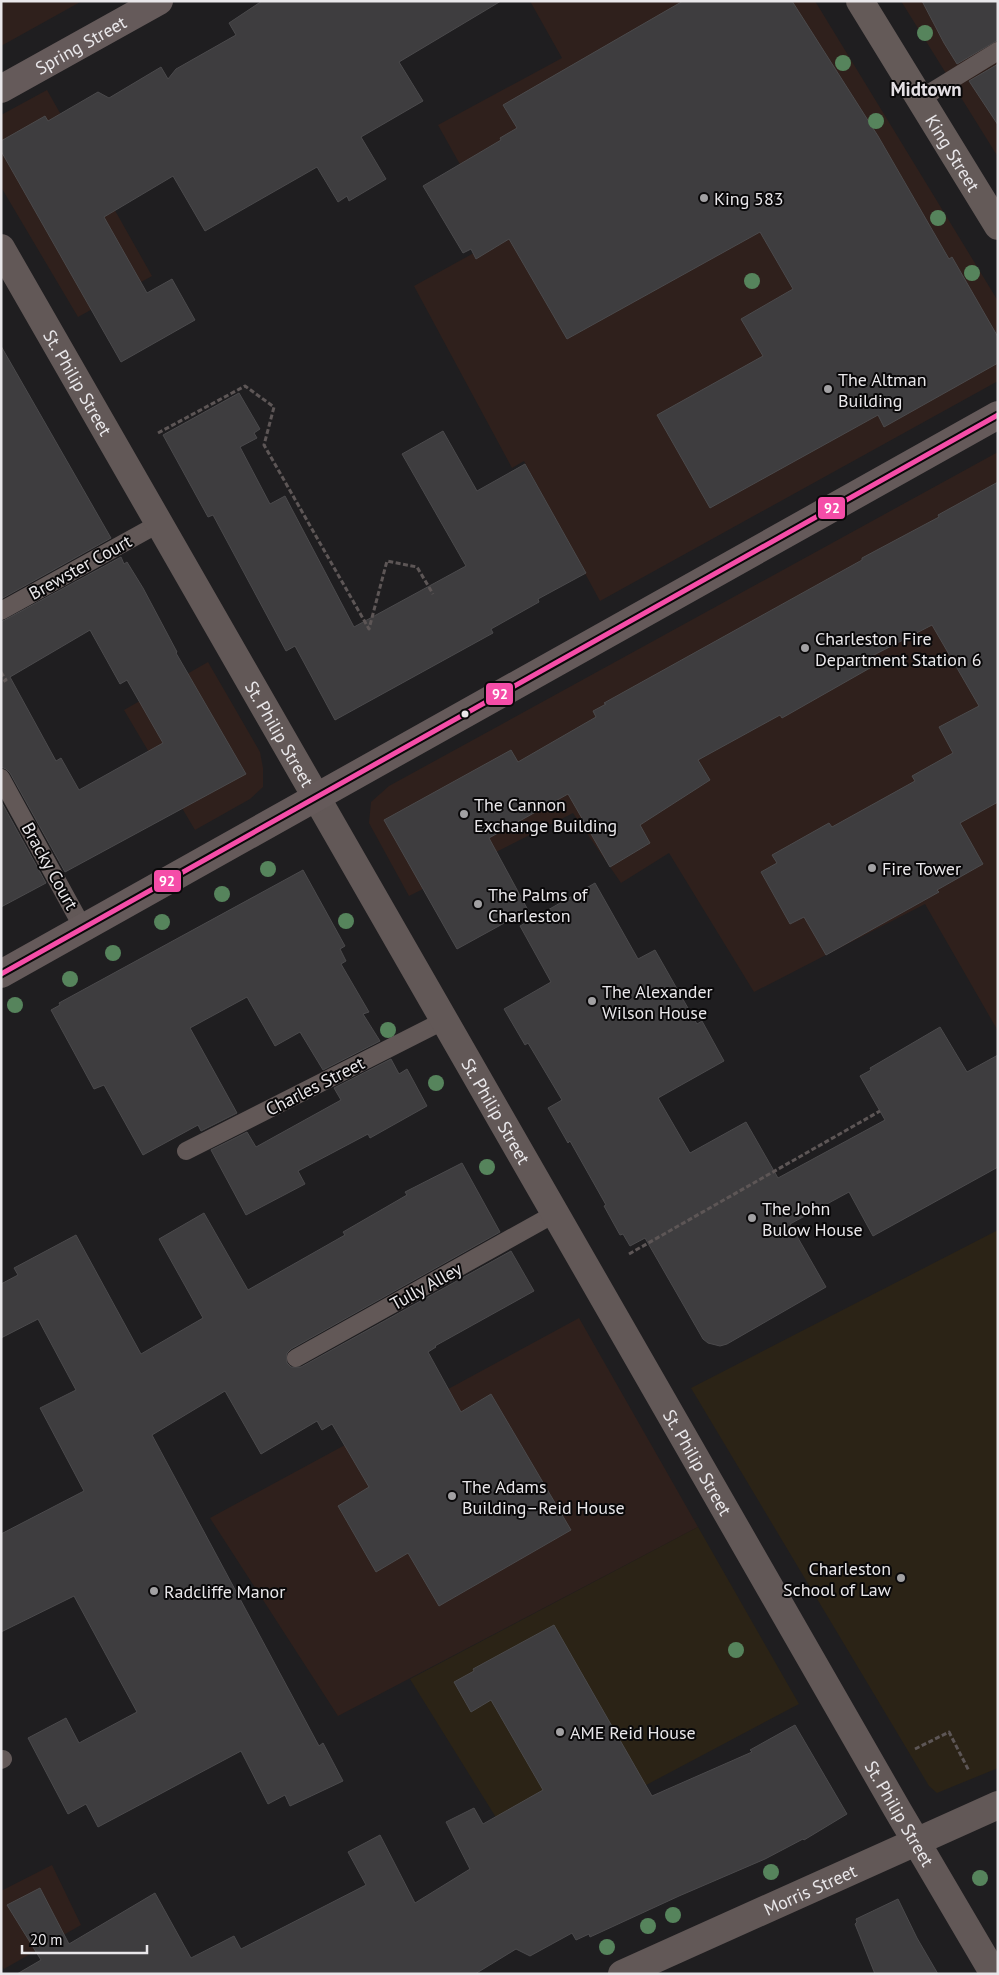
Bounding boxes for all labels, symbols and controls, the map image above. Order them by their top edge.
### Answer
street label: Spring Street [31,10,130,79]
district label: Midtown [890,77,962,101]
street label: King Street [921,110,985,195]
place label: King 583 [714,187,784,210]
marker: King 583 [698,192,710,204]
street label: St. Philip Street [39,325,118,440]
place label: The Altman Building [838,368,927,412]
marker: The Altman Building [822,383,834,395]
line badge: 92 [817,496,846,520]
text: 92 [824,499,840,517]
street label: Brewster Court [25,529,135,605]
place label: Charleston Fire Department Station 6 [815,627,981,671]
marker: Charleston Fire Department Station 6 [799,642,811,654]
street label: St. Philip Street [240,677,319,791]
line badge: 92 [485,682,514,706]
text: 92 [492,685,508,703]
unlabelled marker [460,709,470,719]
place label: The Cannon Exchange Building [474,793,617,837]
marker: The Cannon Exchange Building [458,808,470,820]
street label: Bracky Court [17,818,83,914]
place label: Fire Tower [882,857,961,880]
marker: Fire Tower [866,862,878,874]
line badge: 92 [153,869,182,893]
text: 92 [159,872,175,890]
place label: The Palms of Charleston [488,883,589,927]
marker: The Palms of Charleston [472,898,484,910]
place label: The Alexander Wilson House [602,980,713,1024]
marker: The Alexander Wilson House [586,995,598,1007]
street label: Charles Street [262,1051,368,1121]
street label: St. Philip Street [457,1054,536,1168]
place label: The John Bulow House [762,1197,863,1241]
marker: The John Bulow House [746,1212,758,1224]
street label: Tully Alley [386,1257,466,1315]
street label: St. Philip Street [658,1405,737,1519]
place label: The Adams Building–Reid House [462,1475,625,1519]
marker: The Adams Building–Reid House [446,1490,458,1502]
place label: Charleston School of Law [783,1557,892,1601]
marker: Charleston School of Law [895,1572,907,1584]
place label: Radcliffe Manor [164,1580,285,1603]
marker: Radcliffe Manor [148,1585,160,1597]
place label: AME Reid House [570,1721,696,1744]
marker: AME Reid House [554,1726,566,1738]
street label: St. Philip Street [860,1756,940,1870]
street label: Morris Street [760,1859,860,1920]
scale bar [22,1922,148,1954]
text: 20 m [30,1930,63,1949]

